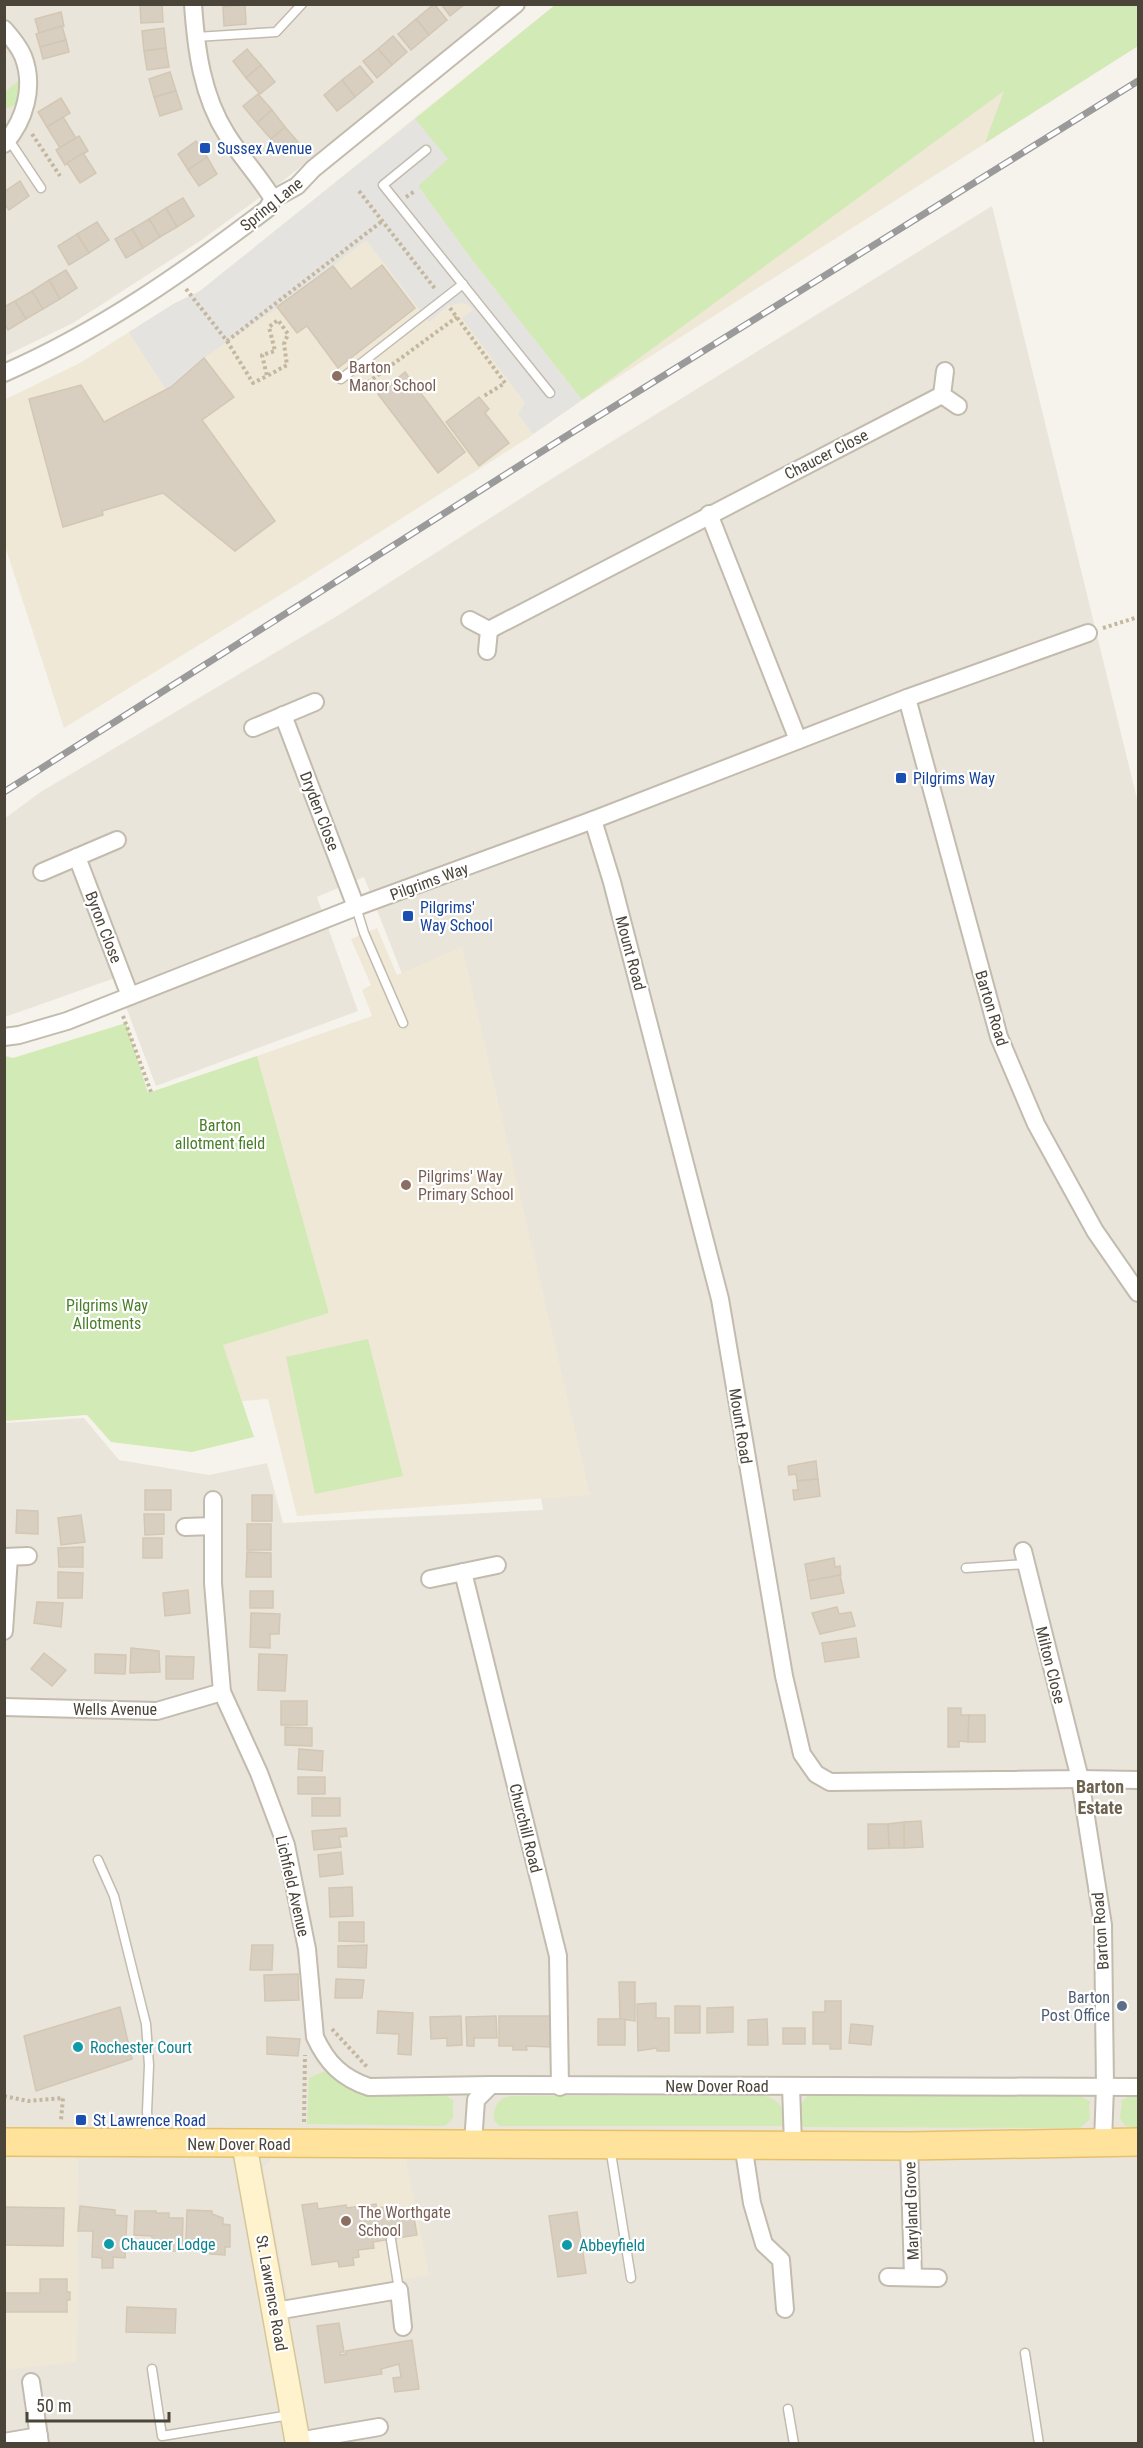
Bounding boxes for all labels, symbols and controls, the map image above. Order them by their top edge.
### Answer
place label: Sussex Avenue [217,139,312,158]
marker: Sussex Avenue [198,141,212,155]
street label: Spring Lane [236,174,306,235]
place label: Barton Manor School [349,358,436,395]
marker: Barton Manor School [330,369,344,383]
street label: Chaucer Close [781,425,871,484]
street label: Dryden Close [296,769,343,853]
place label: Pilgrims Way [913,769,995,788]
marker: Pilgrims Way [894,771,908,785]
street label: Pilgrims Way [387,858,471,904]
street label: Byron Close [81,889,126,966]
place label: Pilgrims' Way School [420,898,493,935]
marker: Pilgrims' Way School [401,909,415,923]
street label: Mount Road [611,914,650,992]
street label: Barton Road [971,968,1012,1048]
park label: Barton allotment field [175,1116,265,1153]
place label: Pilgrims' Way Primary School [418,1167,514,1204]
marker: Pilgrims' Way Primary School [399,1178,413,1192]
park label: Pilgrims Way Allotments [66,1296,148,1333]
street label: Mount Road [725,1387,756,1465]
street label: Milton Close [1032,1624,1069,1706]
street label: Wells Avenue [73,1700,157,1719]
district label: Barton Estate [1076,1776,1124,1818]
street label: Churchill Road [505,1782,546,1875]
street label: Lichfield Avenue [272,1834,313,1938]
street label: Barton Road [1088,1891,1113,1970]
place label: Barton Post Office [1041,1988,1110,2025]
marker: Barton Post Office [1115,1999,1129,2013]
place label: Rochester Court [90,2038,192,2057]
marker: Rochester Court [71,2040,85,2054]
street label: New Dover Road [665,2077,769,2096]
place label: St Lawrence Road [93,2111,206,2130]
marker: St Lawrence Road [74,2113,88,2127]
street label: New Dover Road [187,2135,291,2154]
street label: Maryland Grove [900,2161,923,2261]
place label: The Worthgate School [358,2203,451,2240]
marker: The Worthgate School [339,2214,353,2228]
street label: St. Lawrence Road [252,2234,291,2352]
place label: Chaucer Lodge [121,2235,216,2254]
place label: Abbeyfield [579,2236,645,2255]
marker: Chaucer Lodge [102,2237,116,2251]
marker: Abbeyfield [560,2238,574,2252]
scale bar [27,2385,170,2423]
text: 50 m [36,2395,71,2416]

